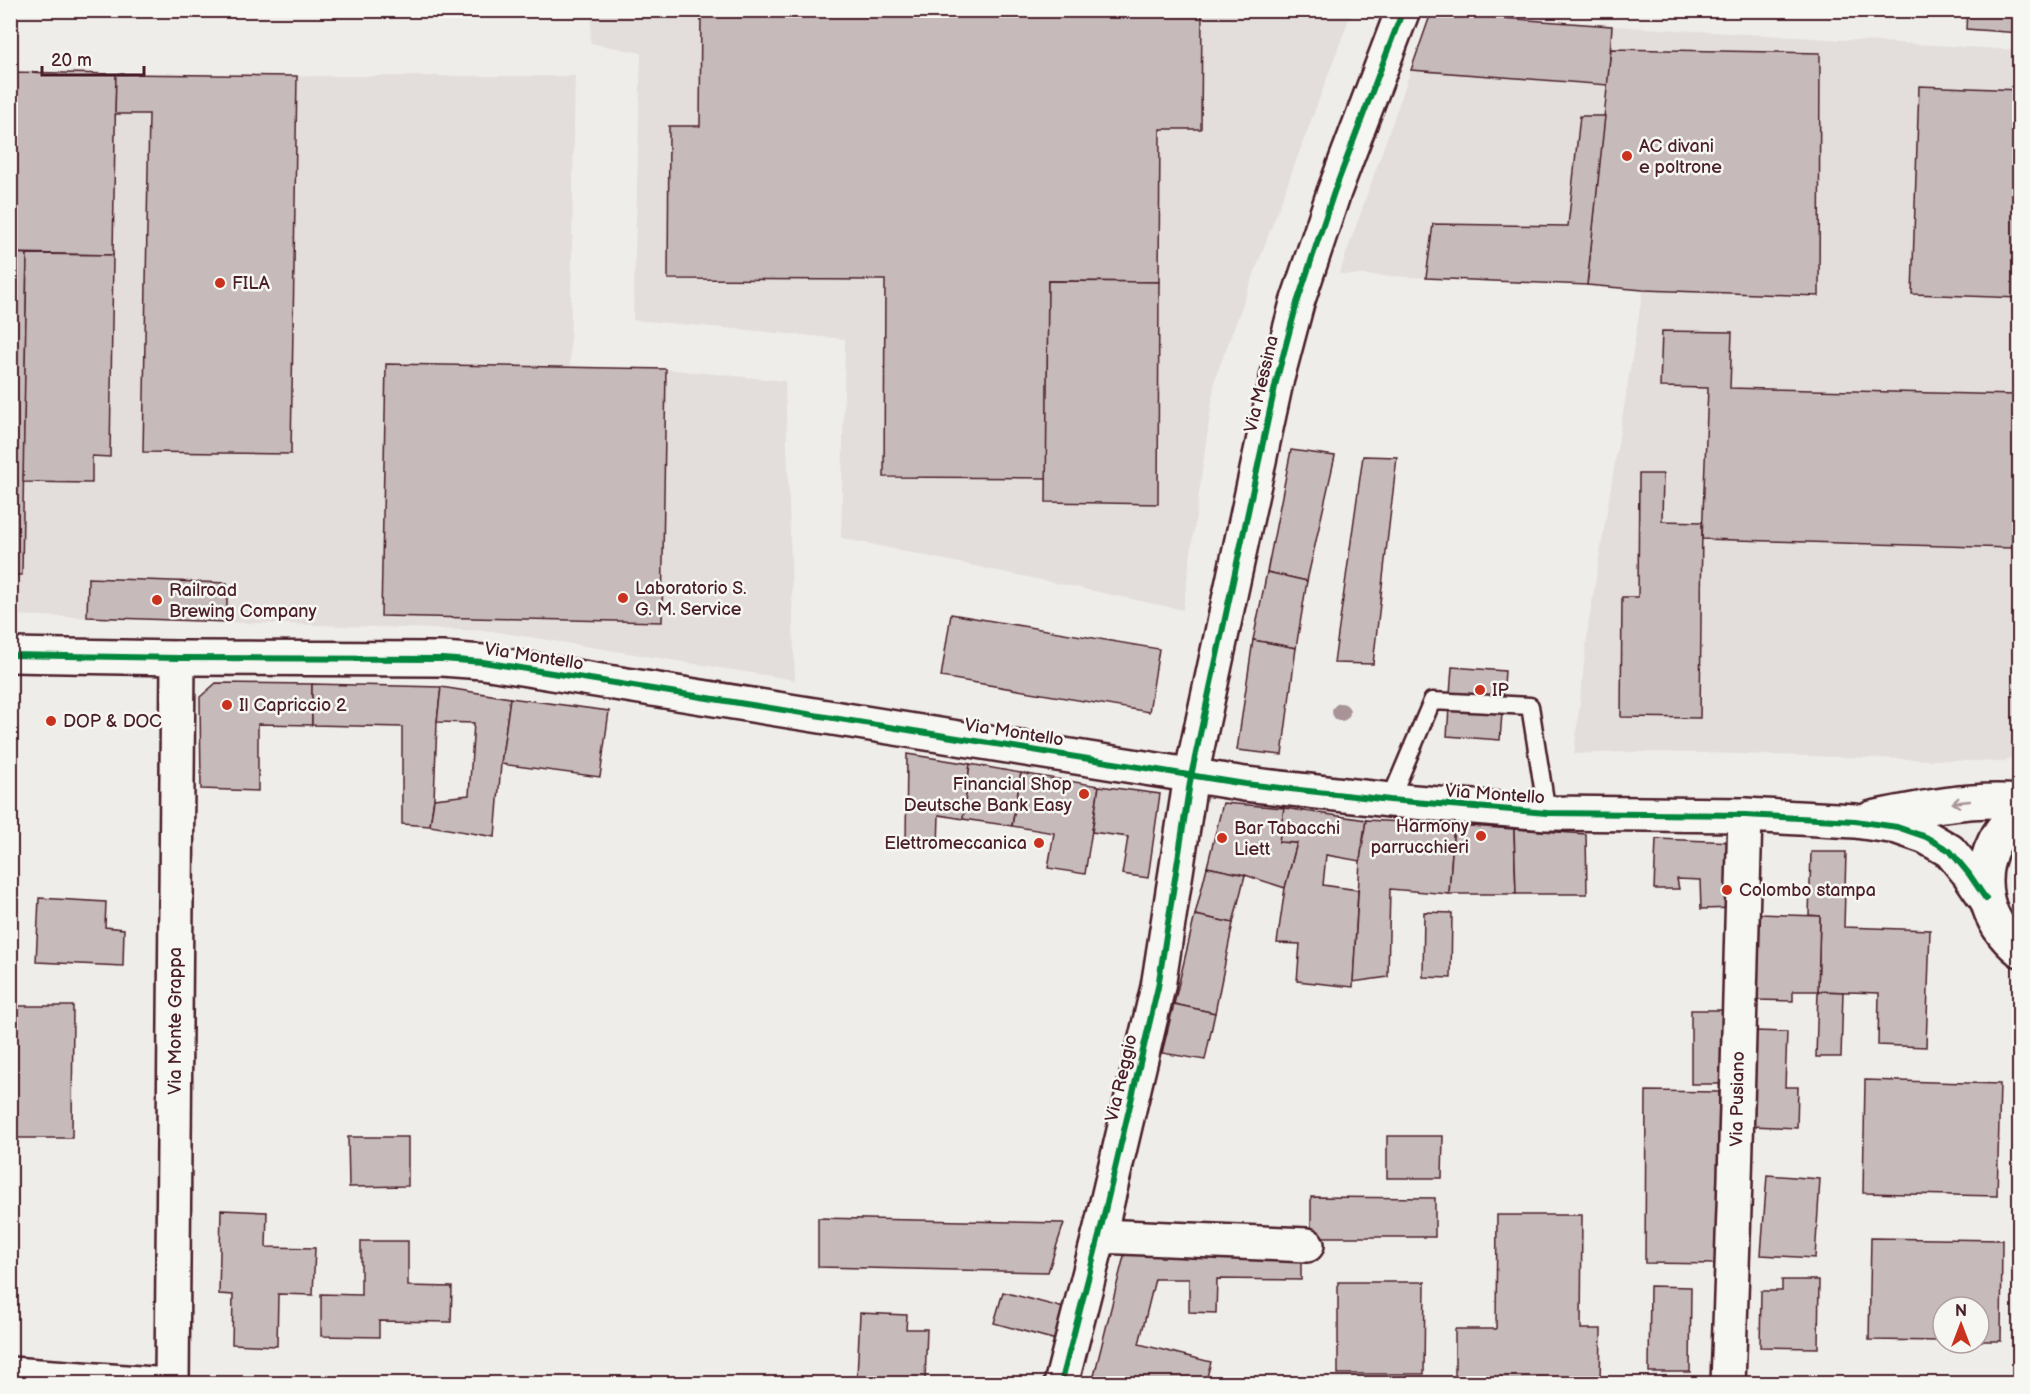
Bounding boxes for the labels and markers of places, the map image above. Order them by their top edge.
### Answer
place label: AC divani e poltrone [1639,136,1722,178]
marker: AC divani e poltrone [1620,149,1634,163]
place label: FILA [232,273,270,294]
marker: FILA [213,276,227,290]
place label: Laboratorio S. G. M. Service [635,578,746,620]
place label: Railroad Brewing Company [169,580,318,622]
marker: Laboratorio S. G. M. Service [616,591,630,605]
marker: Railroad Brewing Company [150,593,164,607]
place label: IP [1492,680,1510,701]
marker: IP [1473,683,1487,697]
place label: Il Capriccio 2 [239,695,347,716]
marker: Il Capriccio 2 [220,698,234,712]
place label: DOP & DOC [63,711,162,732]
marker: DOP & DOC [44,714,58,728]
place label: Financial Shop Deutsche Bank Easy [904,774,1073,816]
marker: Financial Shop Deutsche Bank Easy [1077,787,1091,801]
place label: Harmony parrucchieri [1371,816,1470,858]
place label: Bar Tabacchi Liett [1234,818,1340,860]
marker: Harmony parrucchieri [1474,829,1488,843]
marker: Bar Tabacchi Liett [1215,831,1229,845]
place label: Elettromeccanica [884,833,1027,854]
marker: Elettromeccanica [1032,836,1046,850]
place label: Colombo stampa [1739,880,1876,901]
marker: Colombo stampa [1720,883,1734,897]

